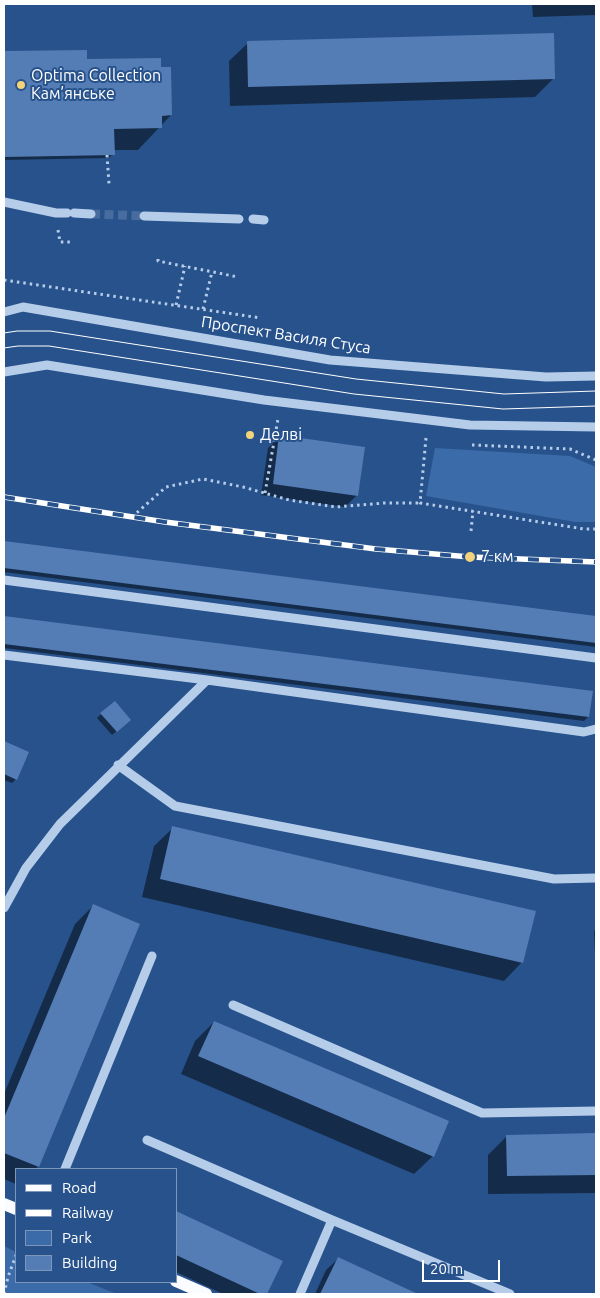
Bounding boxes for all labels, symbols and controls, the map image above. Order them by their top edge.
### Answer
place label: Optima Collection Кам’янське [31,66,161,104]
marker: Optima Collection Кам’янське [15,79,27,91]
street label: Проспект Василя Стуса [200,312,372,358]
place label: Делві [260,425,302,445]
marker: Делві [244,429,256,441]
place label: 7 км [481,547,514,567]
marker: 7 км [463,550,477,564]
legend [15,1168,178,1283]
text: Road [62,1179,97,1196]
text: Railway [62,1204,113,1221]
text: Park [62,1229,92,1246]
scale bar [425,1250,502,1282]
text: Building [62,1254,117,1271]
text: 20 m [430,1260,463,1277]

